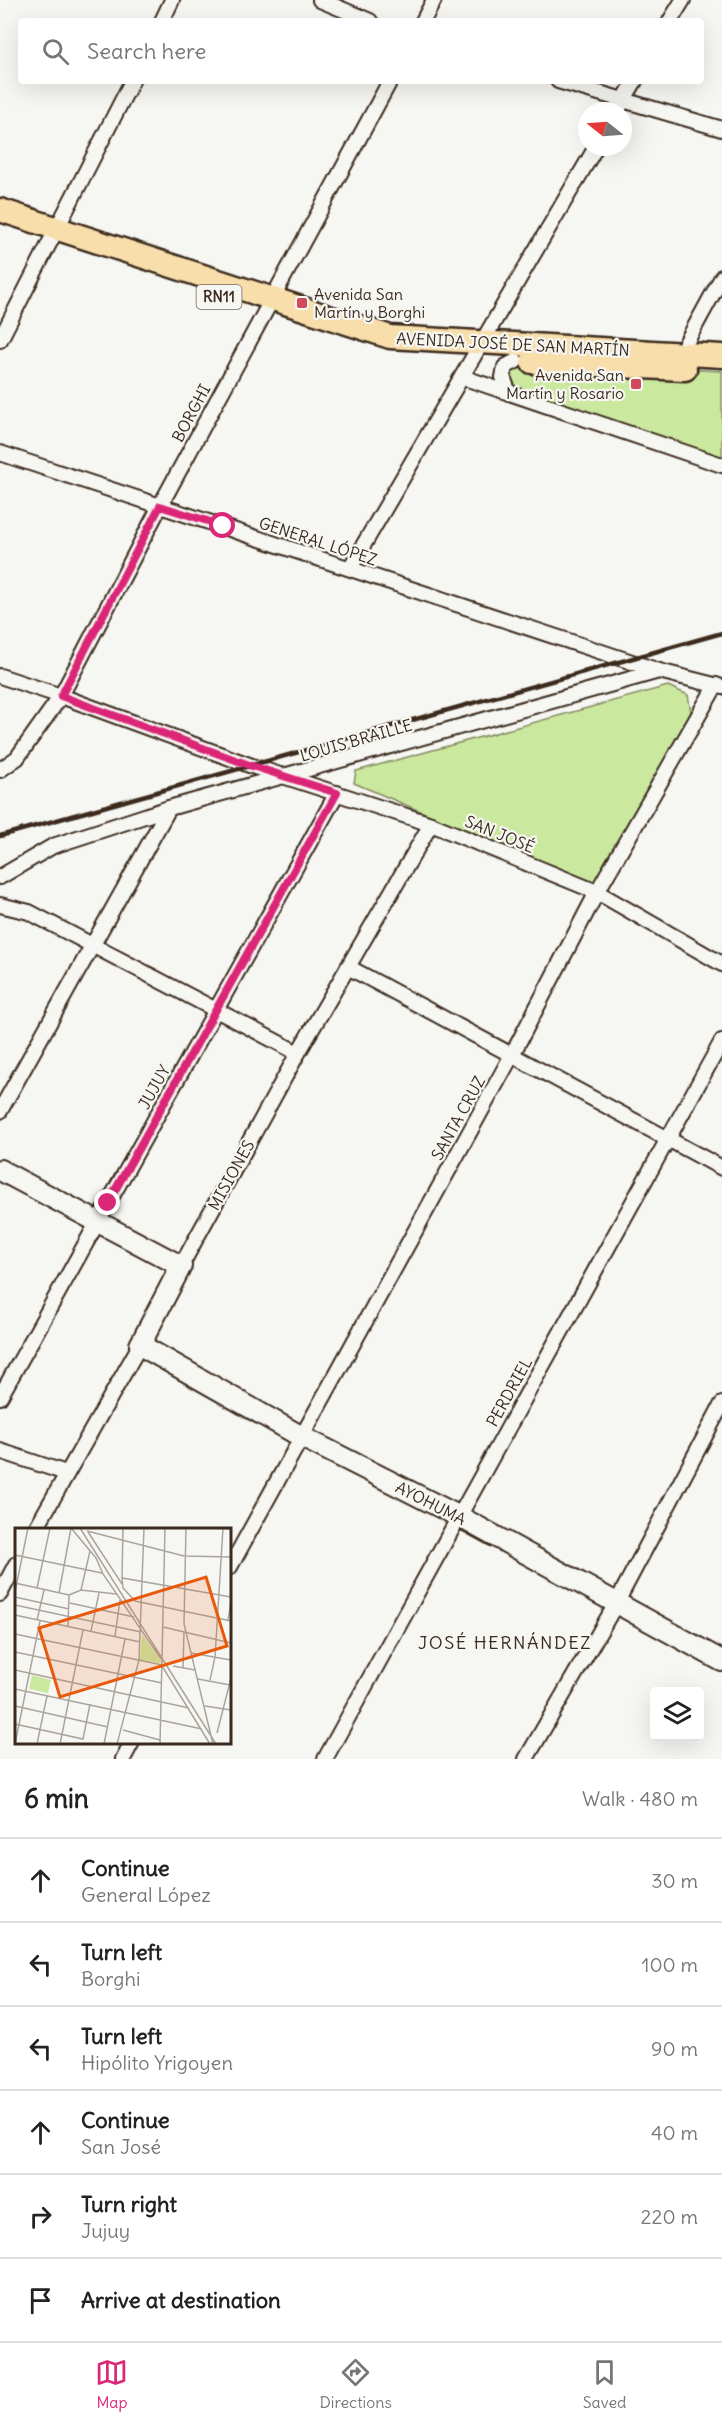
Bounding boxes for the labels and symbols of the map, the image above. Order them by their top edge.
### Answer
north arrow [578,102,632,156]
place label: Avenida San Martín y Borghi [314,284,425,322]
road number: RN11 [196,285,242,309]
marker: Avenida San Martín y Borghi [295,296,309,310]
street label: AVENIDA JOSÉ DE SAN MARTÍN [396,328,630,360]
place label: Avenida San Martín y Rosario [506,365,624,403]
marker: Avenida San Martín y Rosario [629,377,643,391]
street label: BORGHI [167,380,215,446]
route start [209,512,235,538]
street label: GENERAL LÓPEZ [256,512,380,570]
street label: LOUIS BRAILLE [298,714,414,766]
street label: SAN JOSÉ [462,811,538,857]
street label: JUJUY [134,1061,174,1112]
street label: SANTA CRUZ [427,1073,489,1163]
street label: MISIONES [204,1136,259,1214]
route end [94,1189,120,1215]
street label: PERDRIEL [482,1354,536,1430]
street label: AYOHUMA [392,1477,470,1529]
inset map [15,1528,231,1744]
district label: JOSÉ HERNÁNDEZ [418,1631,592,1654]

